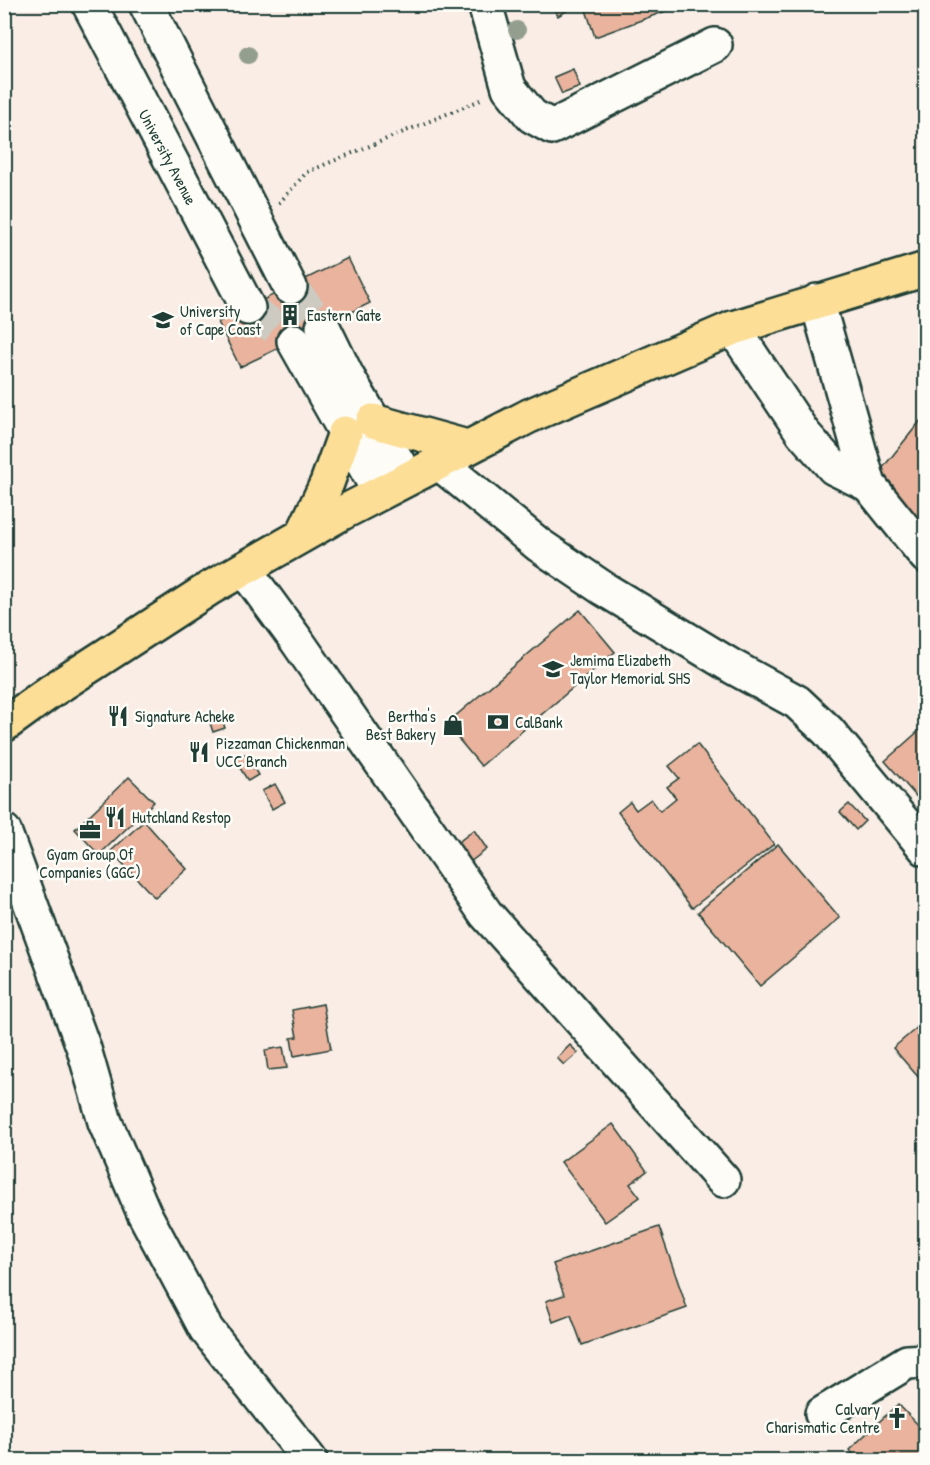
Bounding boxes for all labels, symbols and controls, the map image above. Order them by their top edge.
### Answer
street label: University Avenue [134,106,203,209]
place label: University of Cape Coast [180,300,261,340]
building icon: Eastern Gate [278,303,302,327]
place label: Eastern Gate [307,304,382,326]
school or university icon: University of Cape Coast [151,308,175,332]
place label: Jemima Elizabeth Taylor Memorial SHS [570,649,691,689]
school or university icon: Jemima Elizabeth Taylor Memorial SHS [541,657,565,681]
restaurant icon: Signature Acheke [106,704,130,728]
place label: Signature Acheke [135,705,235,727]
place label: Bertha's Best Bakery [366,705,436,745]
bank icon: CalBank [486,710,510,734]
place label: CalBank [515,711,563,733]
shop icon: Bertha's Best Bakery [441,713,465,737]
place label: Pizzaman Chickenman UCC Branch [216,732,345,772]
restaurant icon: Pizzaman Chickenman UCC Branch [187,740,211,764]
restaurant icon: Hutchland Restop [103,805,127,829]
place label: Hutchland Restop [132,806,231,828]
office icon: Gyam Group Of Companies (GGC) [78,818,102,842]
place label: Gyam Group Of Companies (GGC) [39,843,141,883]
place label: Calvary Charismatic Centre [766,1398,881,1438]
church icon: Calvary Charismatic Centre [885,1406,909,1430]

